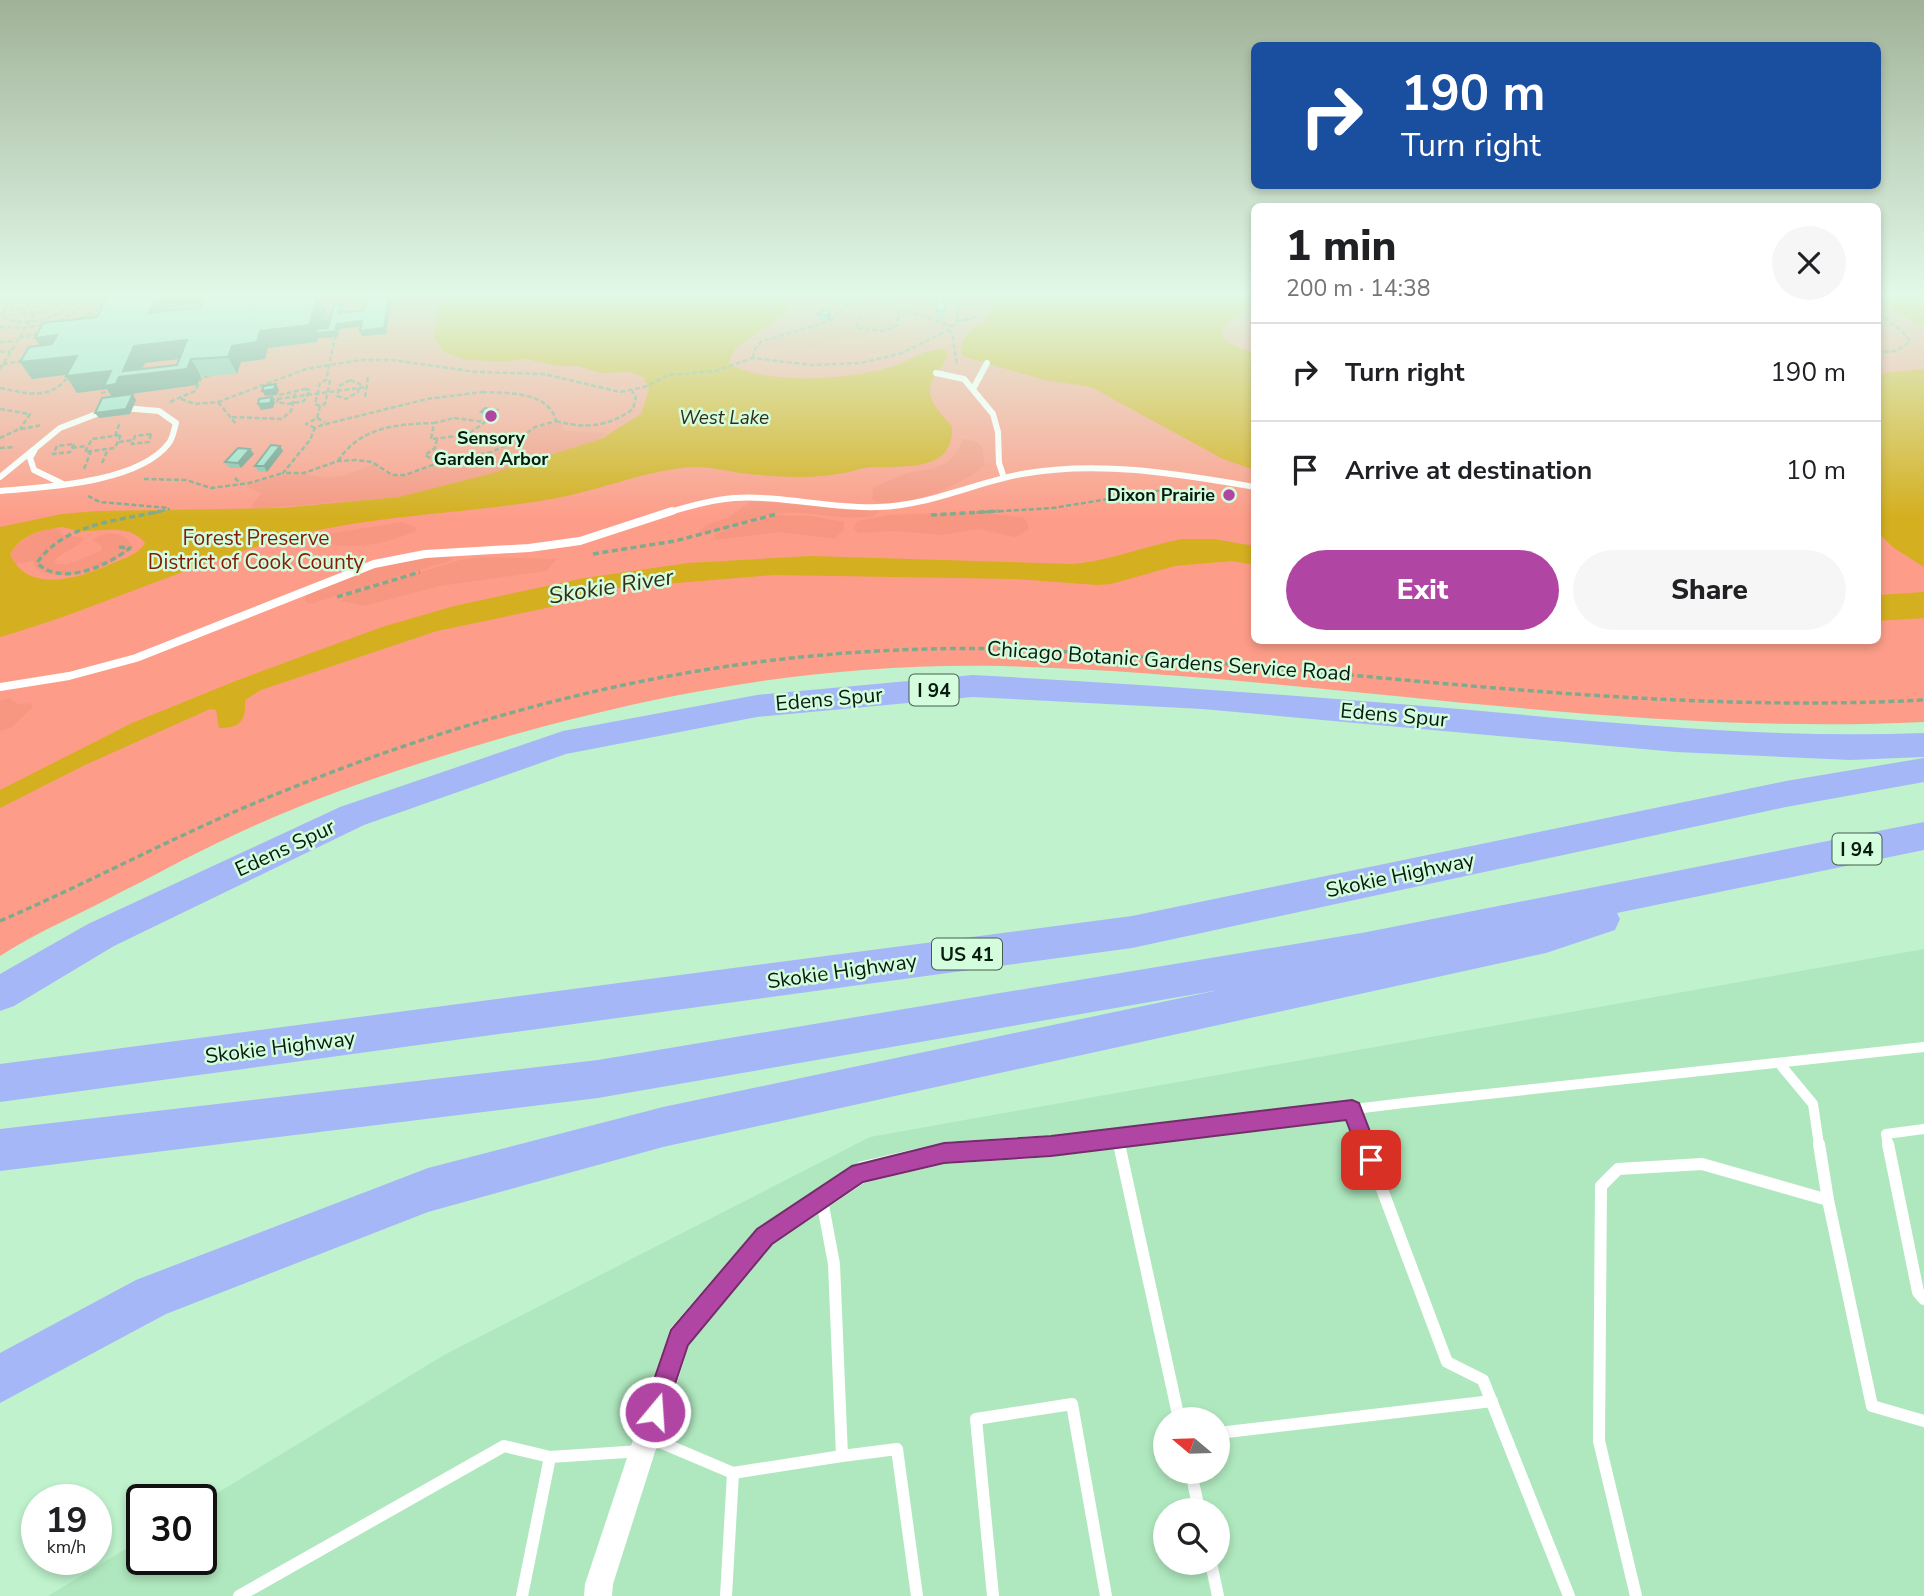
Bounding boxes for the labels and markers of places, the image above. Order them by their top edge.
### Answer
marker: Sensory Garden Arbor [483,408,499,424]
place label: Sensory Garden Arbor [434,426,548,471]
place label: Dixon Prairie [1107,483,1215,507]
marker: Dixon Prairie [1221,487,1237,503]
pin [1341,1130,1401,1190]

